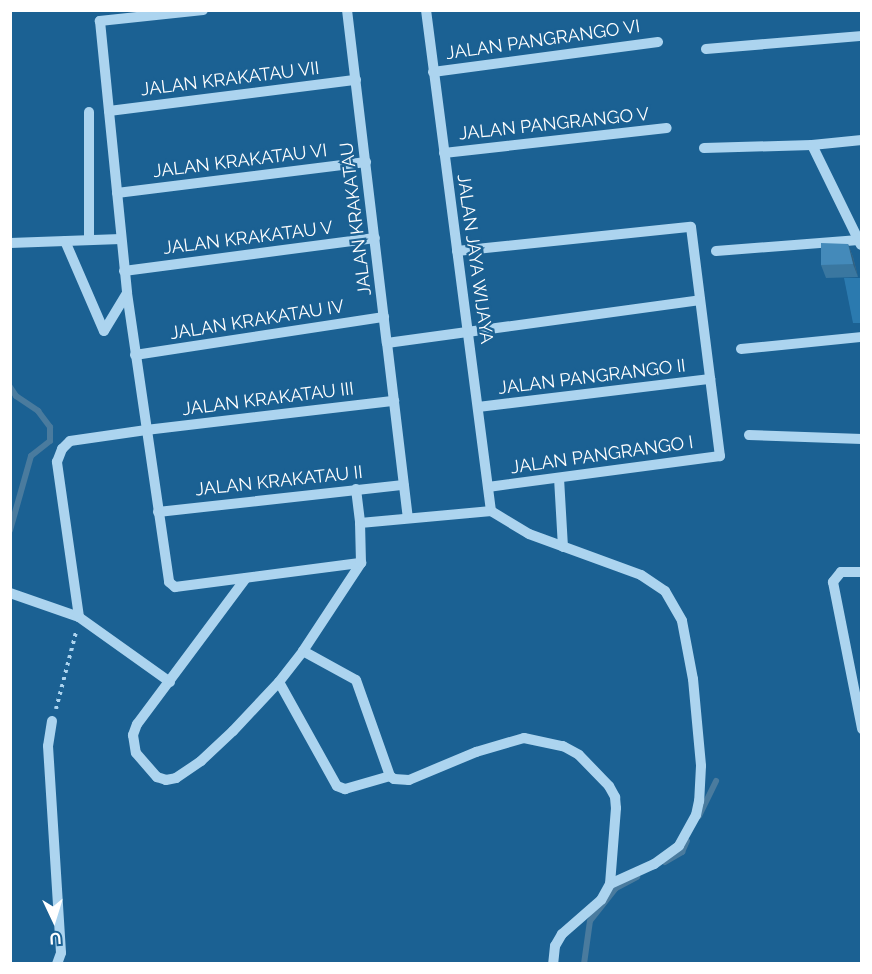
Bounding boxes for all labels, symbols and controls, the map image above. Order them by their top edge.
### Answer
street label: JALAN PANGRANGO VI [444,16,642,64]
street label: JALAN KRAKATAU VII [139,57,321,101]
street label: JALAN PANGRANGO V [457,103,651,145]
street label: JALAN KRAKATAU VI [151,140,329,182]
street label: JALAN KRAKATAU [336,141,376,297]
street label: JALAN JAYA WIJAYA [452,172,498,346]
street label: JALAN KRAKATAU V [162,217,334,259]
street label: JALAN KRAKATAU IV [168,296,346,344]
street label: JALAN PANGRANGO II [497,355,687,399]
street label: JALAN KRAKATAU III [181,378,355,420]
street label: JALAN PANGRANGO I [509,431,695,479]
street label: JALAN KRAKATAU II [194,461,364,501]
north arrow [24,890,84,950]
text: U [49,929,62,948]

